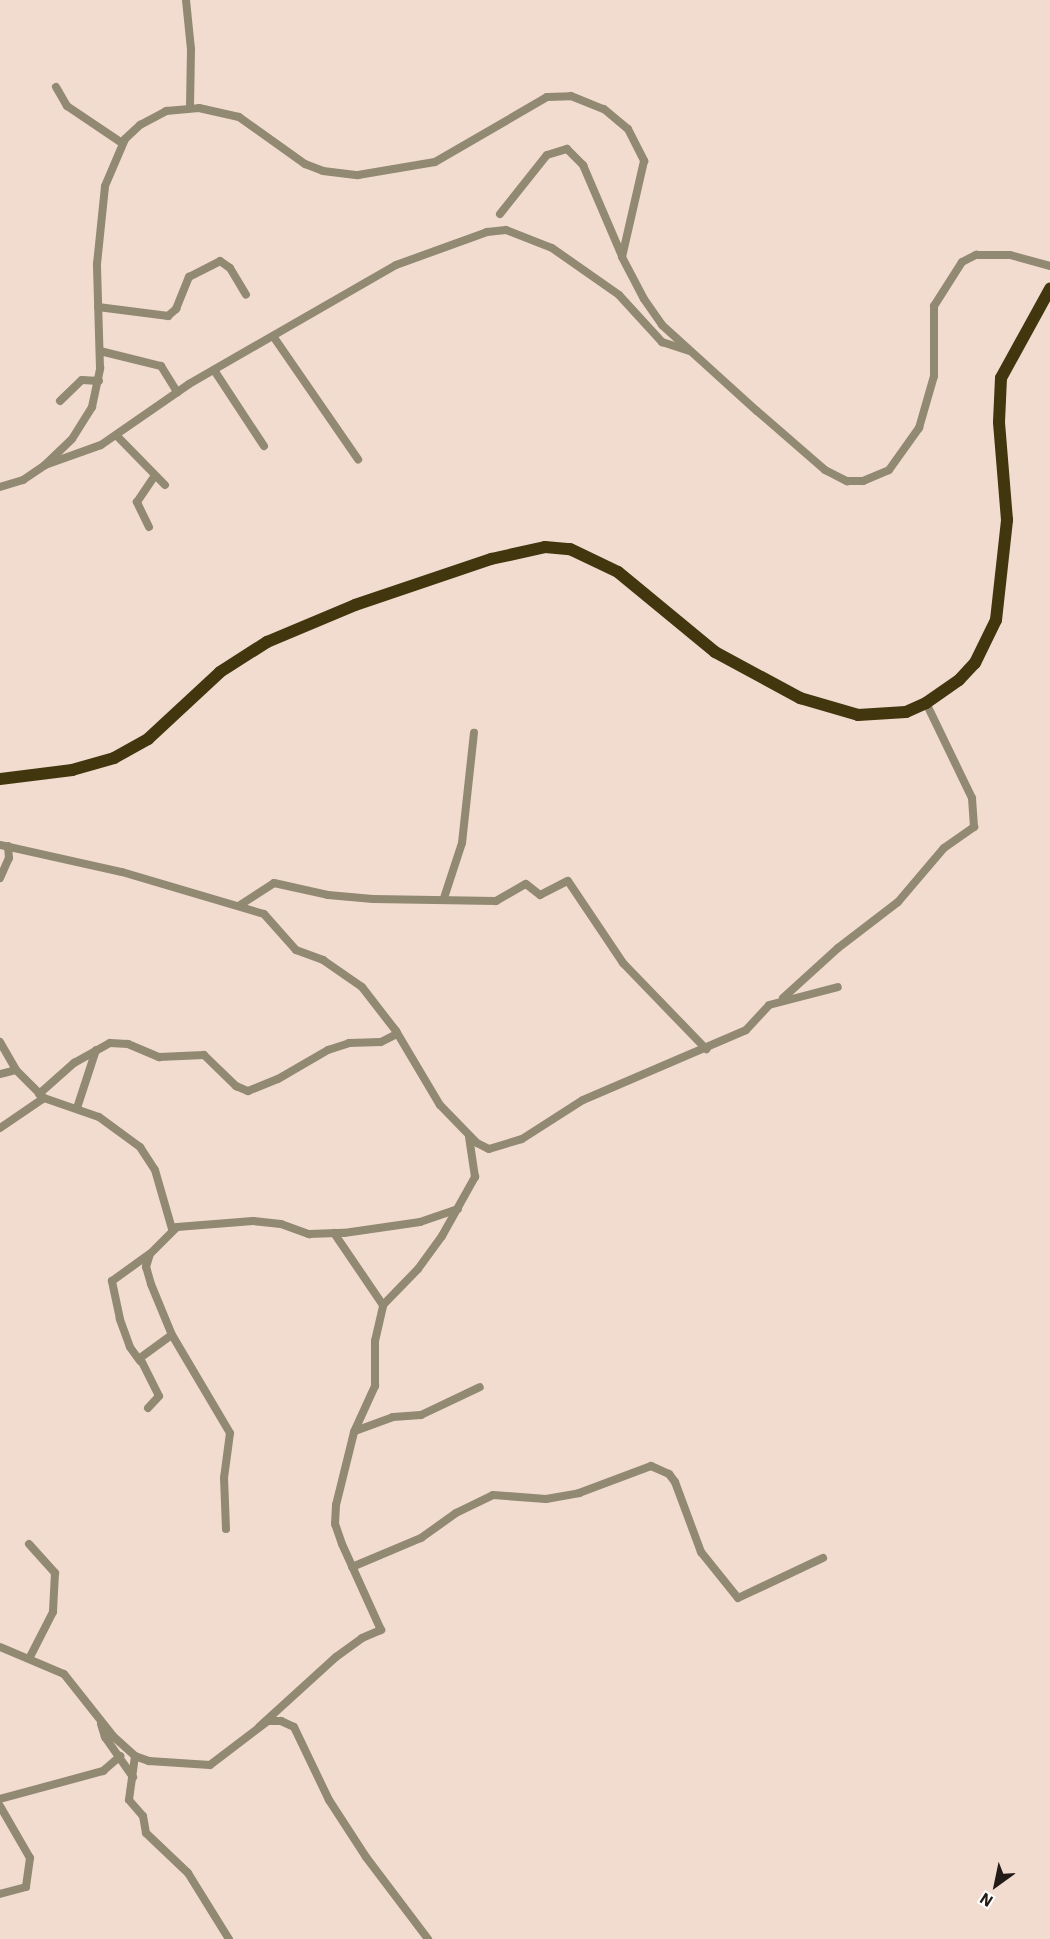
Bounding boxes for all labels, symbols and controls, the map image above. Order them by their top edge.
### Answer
north arrow [966,1855,1026,1915]
text: N [976,1889,997,1912]

